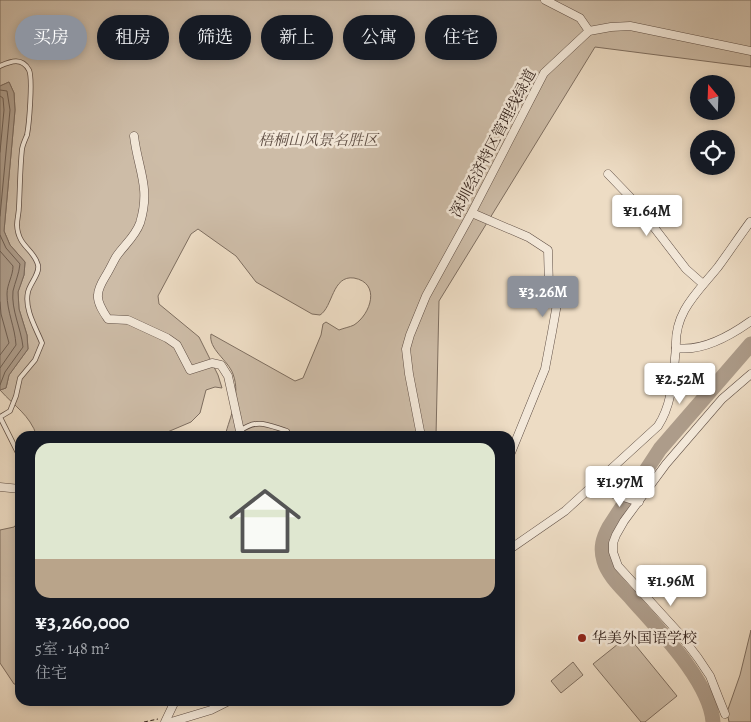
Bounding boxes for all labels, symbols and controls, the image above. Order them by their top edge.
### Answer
chip: 买房 [15,15,87,60]
chip: 租房 [97,15,169,60]
chip: 筛选 [179,15,251,60]
chip: 新上 [261,15,333,60]
chip: 公寓 [343,15,415,60]
chip: 住宅 [425,15,497,60]
street label: 深圳经济特区管理线绿道 [445,65,541,221]
north arrow [690,75,735,120]
map controls [690,75,735,175]
park label: 梧桐山风景名胜区 [258,130,380,150]
button: locate [690,130,735,175]
pin: ¥1.64M [606,194,688,237]
text: ¥1.64M [623,200,671,222]
pin: ¥3.26M [502,276,584,318]
text: ¥3.26M [518,281,568,303]
pin: ¥2.52M [639,362,721,405]
text: ¥2.52M [655,368,705,390]
pin: ¥1.97M [579,466,661,508]
text: ¥1.97M [596,471,644,493]
icon: home [220,476,310,566]
pin: ¥1.96M [630,564,712,607]
text: ¥1.96M [647,570,695,592]
text: ¥3,260,000 [35,608,130,636]
place label: 华美外国语学校 [592,628,697,648]
marker: 华美外国语学校 [576,632,588,644]
text: 5室 · 148 m² [35,638,110,660]
text: 住宅 [35,662,67,684]

